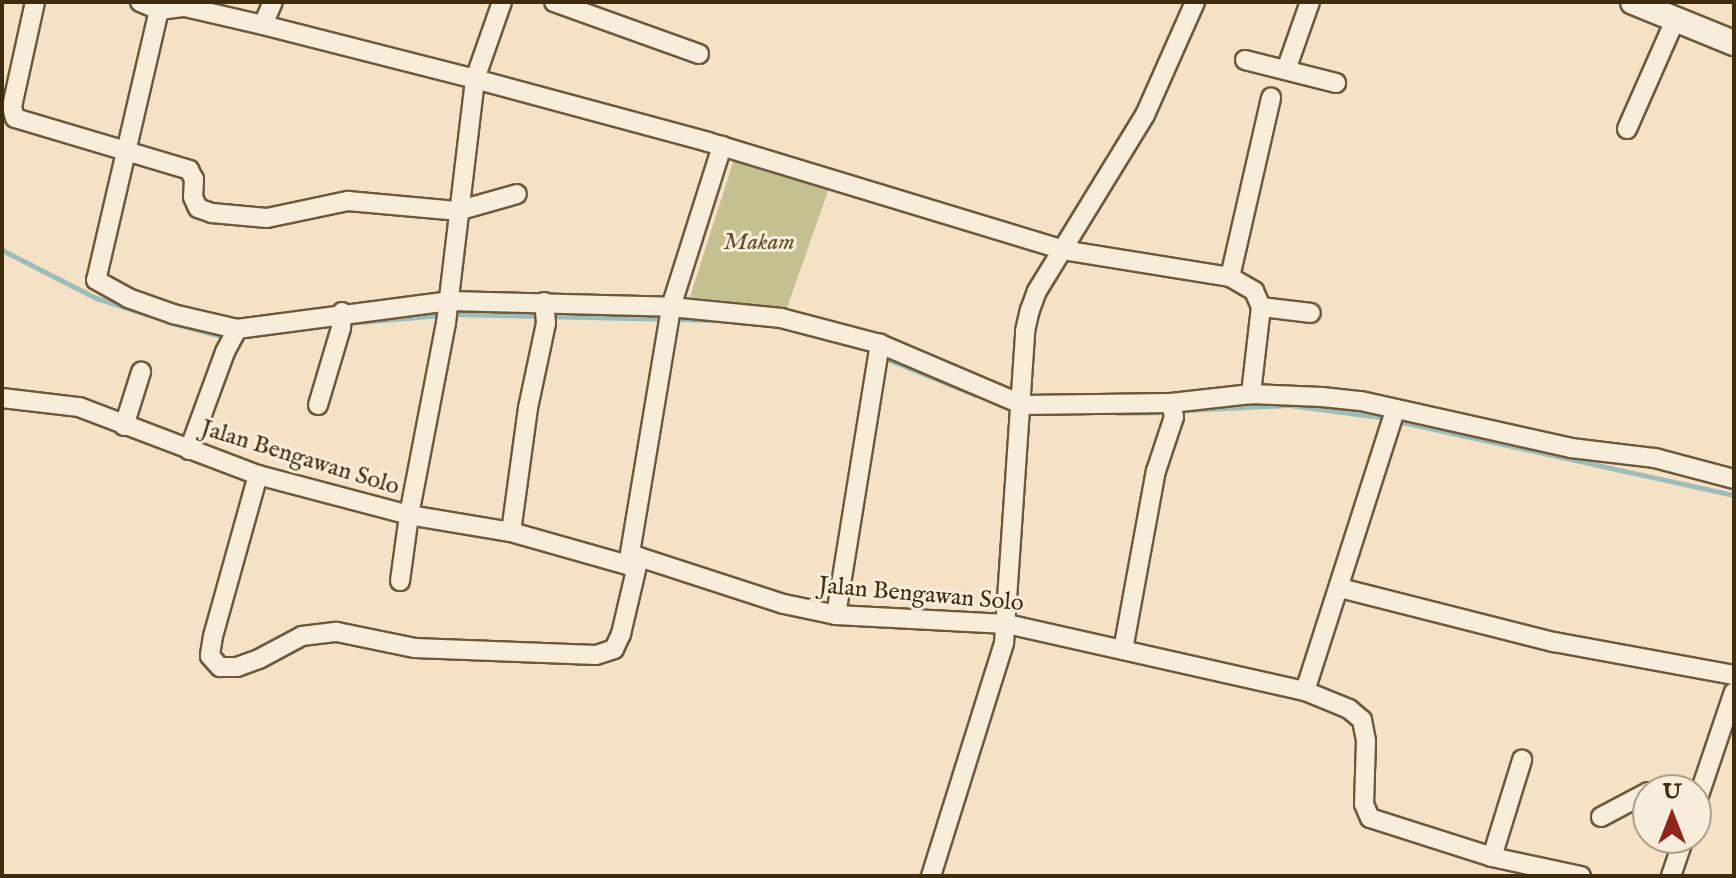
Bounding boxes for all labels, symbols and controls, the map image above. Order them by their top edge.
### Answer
park label: Makam [723,229,795,257]
street label: Jalan Bengawan Solo [197,414,403,502]
street label: Jalan Bengawan Solo [817,572,1025,618]
north arrow [1632,774,1712,854]
text: U [1663,778,1681,806]

